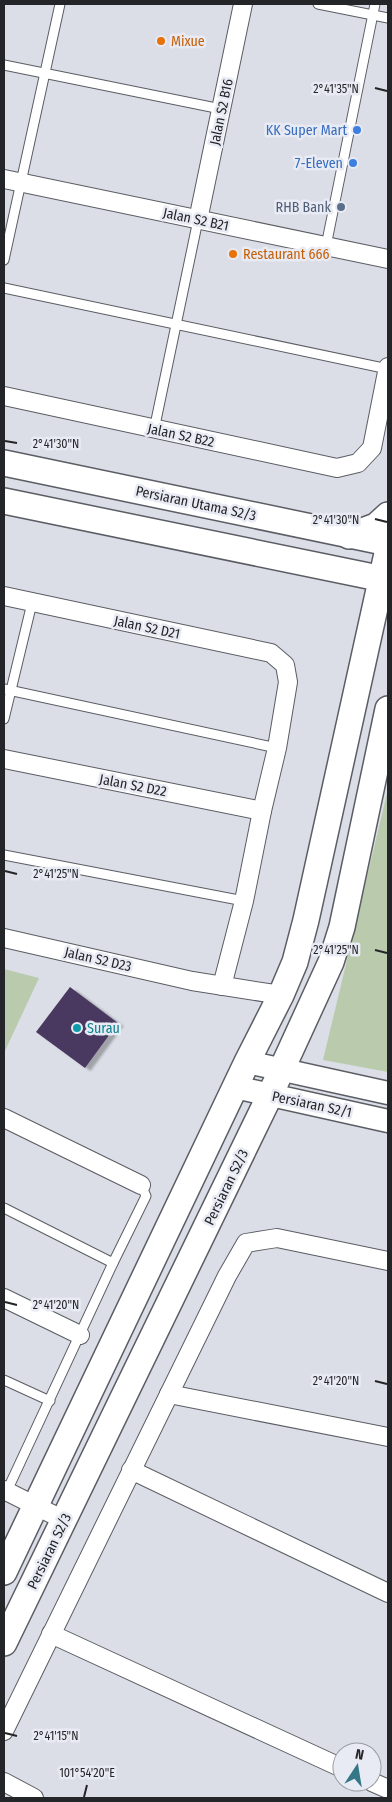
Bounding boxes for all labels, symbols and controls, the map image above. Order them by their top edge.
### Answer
place label: Mixue [171,33,205,50]
marker: Mixue [155,35,167,47]
street label: Jalan S2 B16 [206,77,237,147]
text: 2°41'35"N [313,82,359,96]
place label: KK Super Mart [266,122,347,139]
marker: KK Super Mart [351,124,363,136]
place label: 7-Eleven [295,155,343,172]
marker: 7-Eleven [347,157,359,169]
place label: RHB Bank [276,199,331,216]
marker: RHB Bank [335,201,347,213]
street label: Jalan S2 B21 [161,204,230,235]
place label: Restaurant 666 [243,246,329,263]
marker: Restaurant 666 [227,248,239,260]
street label: Jalan S2 B22 [146,420,216,451]
text: 2°41'30"N [33,437,79,451]
street label: Persiaran Utama S2/3 [134,482,258,525]
text: 2°41'30"N [313,513,359,527]
street label: Jalan S2 D21 [112,612,181,643]
street label: Jalan S2 D22 [98,771,168,800]
text: 2°41'25"N [33,867,79,881]
text: 2°41'25"N [313,943,359,957]
street label: Jalan S2 D23 [63,944,133,975]
place label: Surau [87,1020,120,1037]
marker: Surau [71,1022,83,1034]
street label: Persiaran S2/1 [271,1088,353,1121]
street label: Persiaran S2/3 [201,1147,252,1228]
text: 2°41'20"N [33,1298,79,1312]
text: 2°41'20"N [313,1374,359,1388]
street label: Persiaran S2/3 [24,1511,75,1592]
text: 2°41'15"N [34,1729,78,1743]
north arrow [332,1742,382,1792]
text: N [354,1746,365,1764]
text: 101°54'20"E [59,1766,115,1780]

